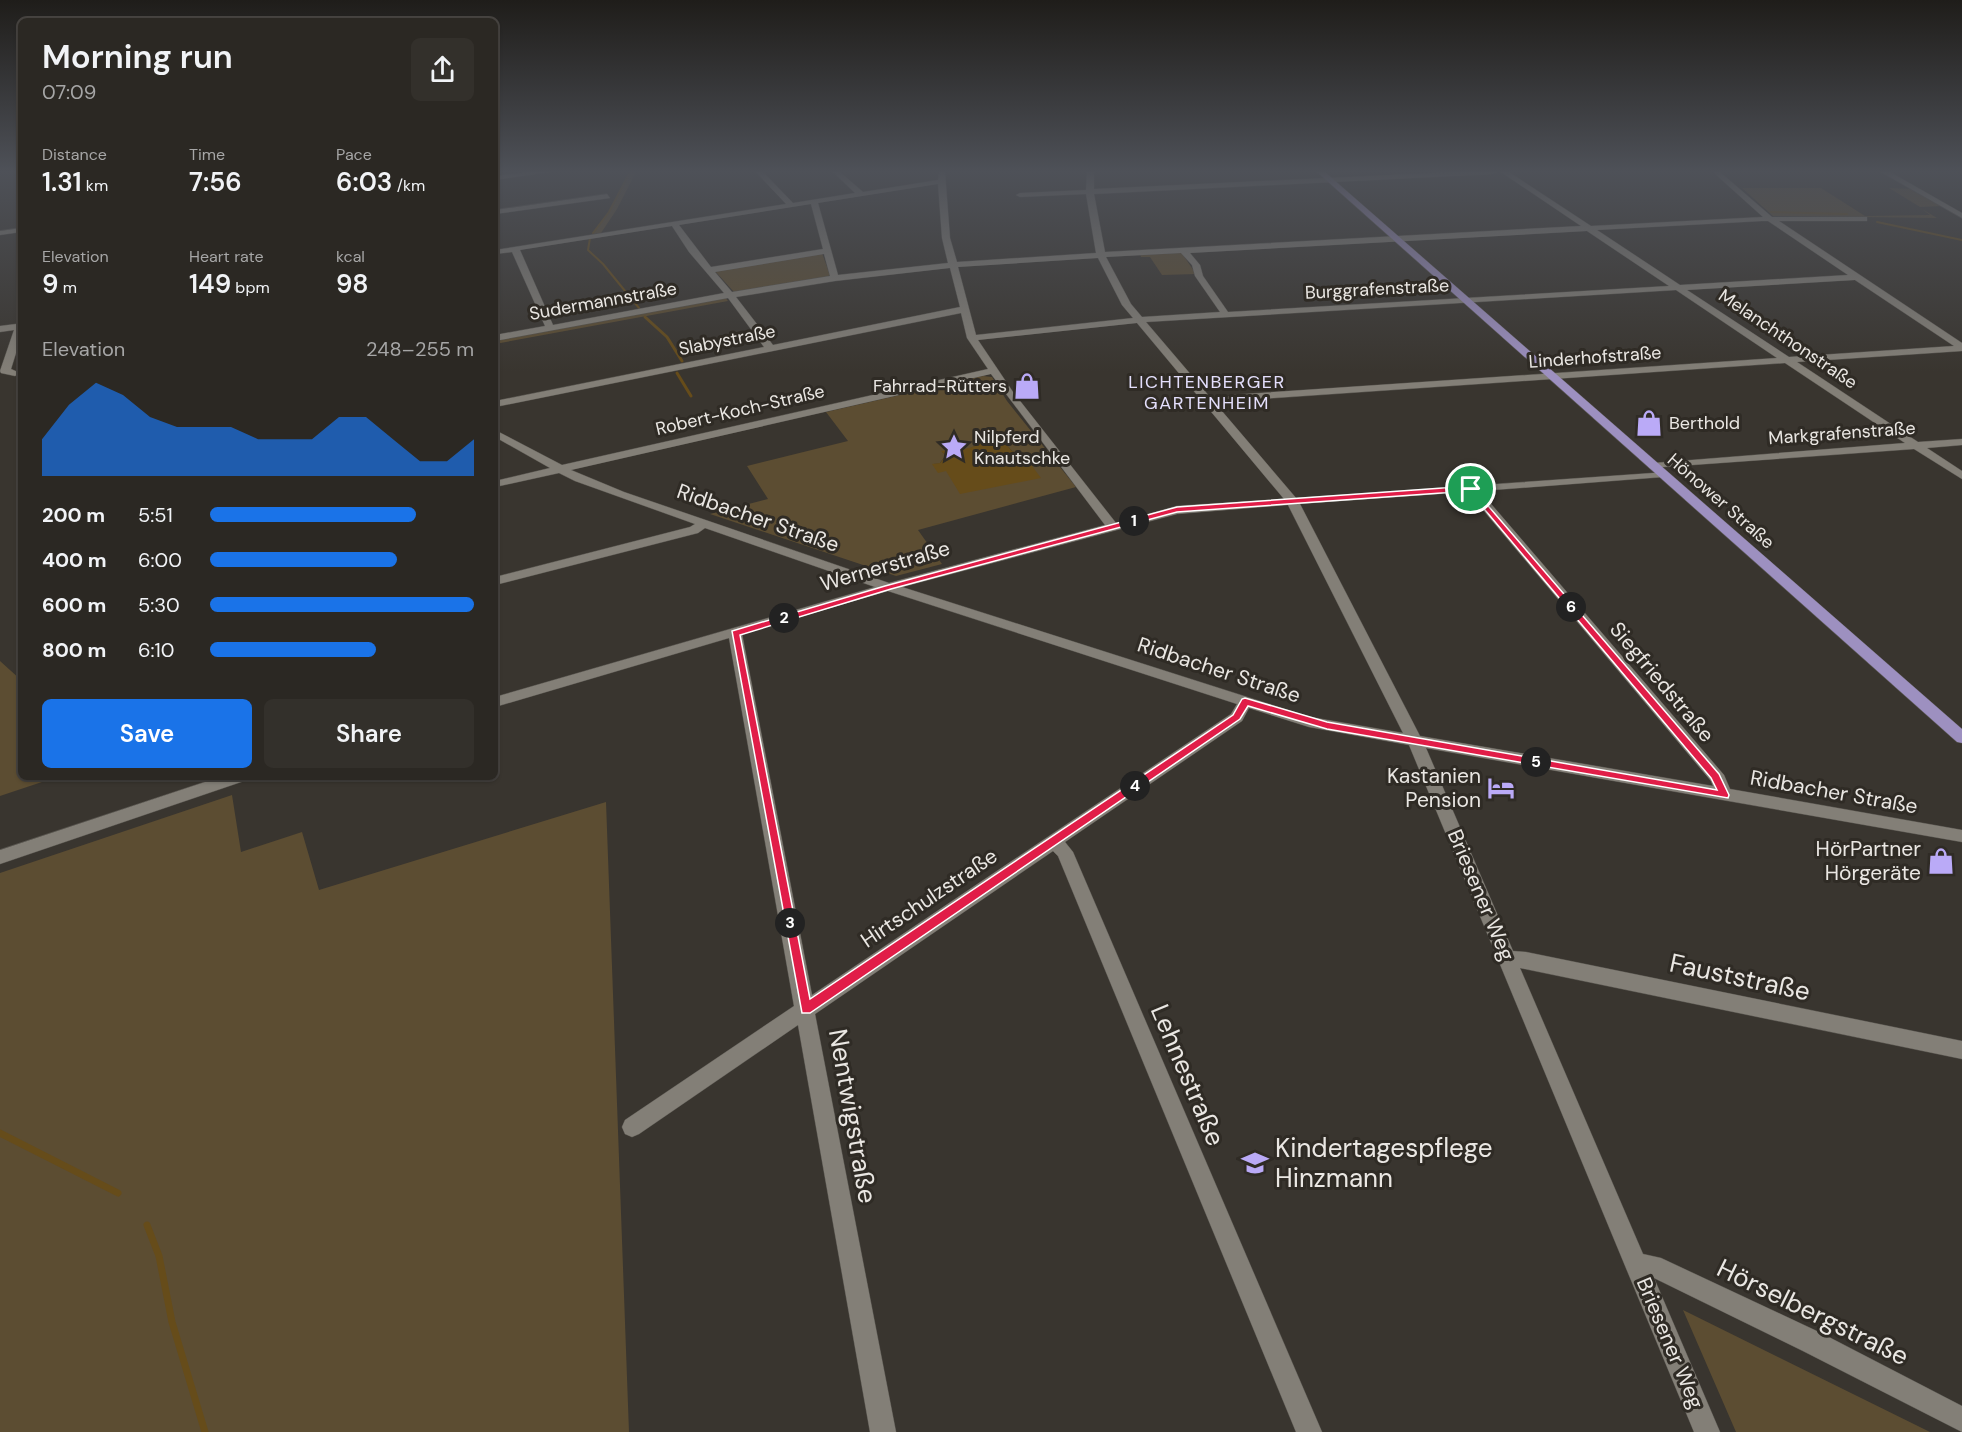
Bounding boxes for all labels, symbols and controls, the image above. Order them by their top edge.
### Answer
text: Morning run [42,35,233,78]
button: share [411,38,474,101]
text: 07:09 [42,79,96,105]
text: Distance [42,144,107,165]
text: Time [189,144,225,165]
text: Pace [336,144,372,165]
text: 1.31 [42,165,82,199]
text: 7:56 [189,165,242,199]
text: 6:03 [336,165,392,199]
text: km [82,175,108,196]
text: /km [392,175,425,196]
text: Elevation [42,246,109,267]
text: Heart rate [189,246,264,267]
text: kcal [336,246,365,267]
text: 9 [42,267,58,301]
text: 149 [189,267,231,301]
text: 98 [336,267,368,301]
street label: Burggrafenstraße [1304,273,1450,305]
street label: Sudermannstraße [527,276,679,326]
text: m [58,277,77,298]
text: bpm [231,277,270,298]
street label: Melanchthonstraße [1714,284,1862,394]
street label: Slabystraße [676,319,778,361]
text: Elevation [42,336,125,362]
text: 248–255 m [366,336,474,362]
street label: Linderhofstraße [1528,340,1662,374]
district label: LICHTENBERGER GARTENHEIM [1128,370,1286,415]
shop icon: Fahrrad-Rütters [1012,371,1042,401]
place label: Fahrrad-Rütters [873,374,1007,398]
street label: Robert-Koch-Straße [653,379,827,441]
shop icon: Berthold [1634,408,1664,438]
place label: Berthold [1669,411,1740,435]
street label: Markgrafenstraße [1768,416,1916,450]
place label: Nilpferd Knautschke [974,425,1070,470]
place icon: Nilpferd Knautschke [939,432,969,462]
street label: Hönower Straße [1662,448,1780,554]
pin [1445,463,1496,514]
icon: arrive [1454,472,1487,505]
street label: Ridbacher Straße [673,477,843,559]
text: 200 m [42,502,105,528]
text: 5:51 [138,502,173,528]
pin: 1 [1119,506,1149,536]
text: 1 [1131,510,1137,531]
street label: Wernerstraße [817,534,953,598]
text: 400 m [42,547,107,573]
text: 6:00 [138,547,182,573]
text: 600 m [42,592,106,618]
text: 5:30 [138,592,180,618]
pin: 6 [1556,592,1586,622]
text: 6 [1566,596,1576,617]
pin: 2 [769,603,799,633]
text: 2 [779,607,789,628]
street label: Siegfriedstraße [1603,616,1721,748]
street label: Ridbacher Straße [1134,630,1304,710]
text: 800 m [42,637,106,663]
text: 6:10 [138,637,175,663]
button: Save [42,699,252,768]
button: Share [264,699,474,768]
pin: 5 [1521,747,1551,777]
text: 5 [1531,751,1541,772]
place label: Kastanien Pension [1387,762,1481,814]
street label: Ridbacher Straße [1748,763,1920,821]
pin: 4 [1120,771,1150,801]
hotel icon: Kastanien Pension [1486,773,1516,803]
text: 4 [1130,775,1140,796]
street label: Briesener Weg [1441,825,1521,965]
place label: HörPartner Hörgeräte [1816,835,1921,887]
street label: Hirtschulzstraße [855,842,1003,954]
shop icon: HörPartner Hörgeräte [1926,846,1956,876]
pin: 3 [775,908,805,938]
text: 3 [785,912,795,933]
street label: Fauststraße [1667,946,1813,1008]
street label: Lehnestraße [1143,999,1233,1151]
street label: Nentwigstraße [821,1026,885,1206]
place label: Kindertagespflege Hinzmann [1275,1131,1493,1195]
school or university icon: Kindertagespflege Hinzmann [1240,1148,1270,1178]
street label: Hörselbergstraße [1712,1251,1914,1373]
street label: Briesener Weg [1630,1273,1710,1413]

